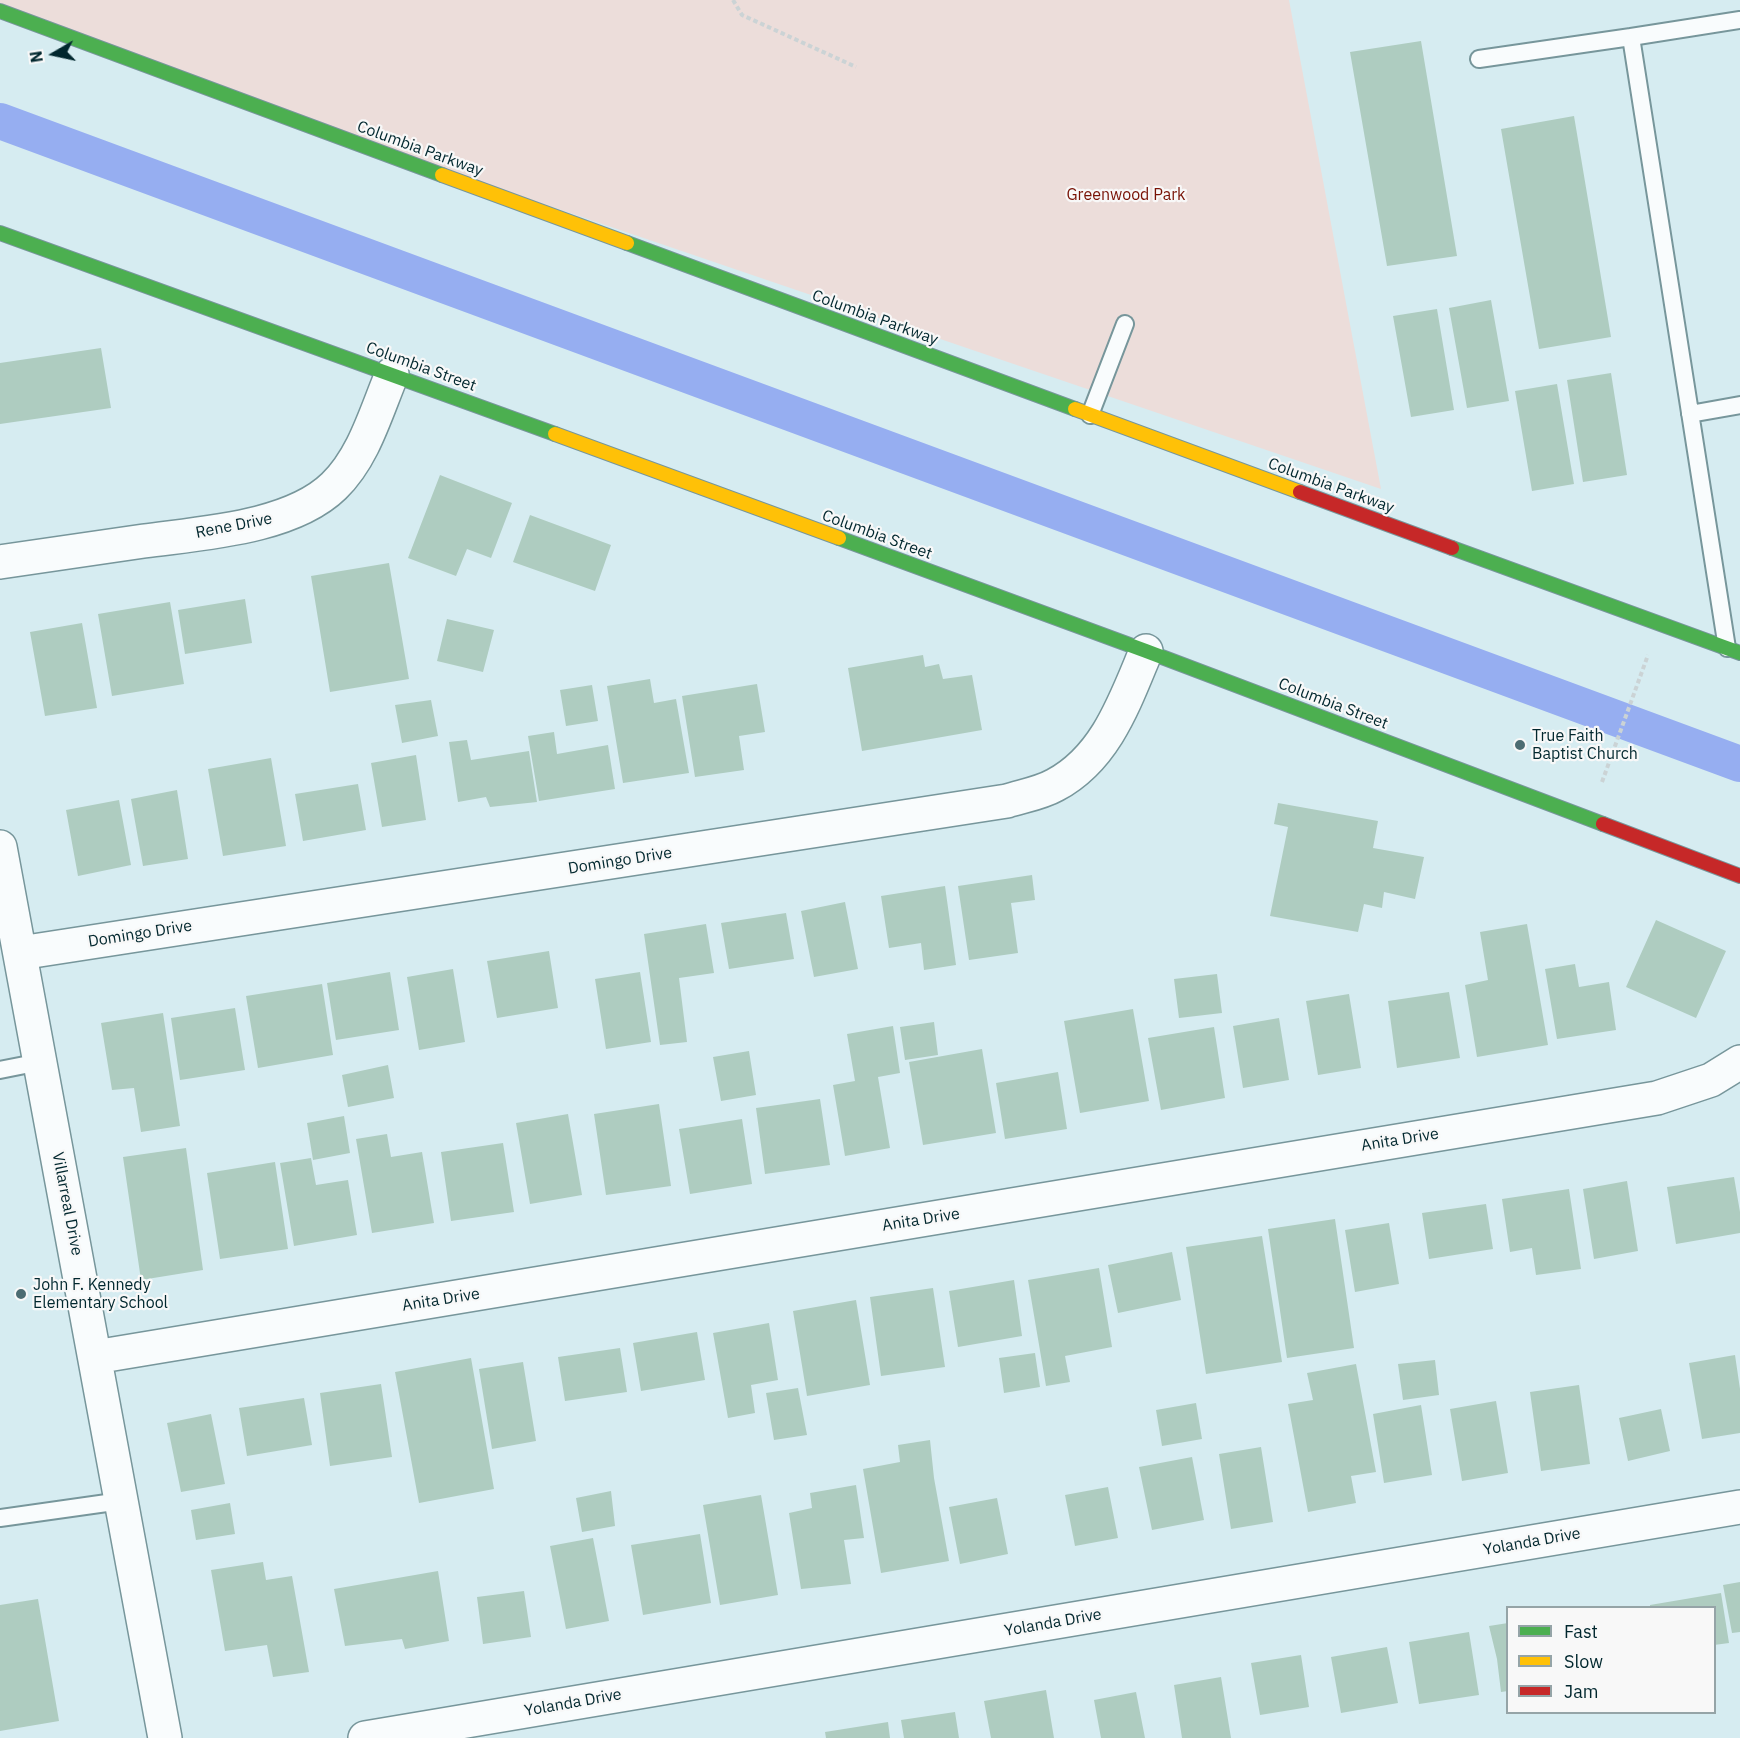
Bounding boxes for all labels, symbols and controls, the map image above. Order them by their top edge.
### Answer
north arrow [24,24,84,84]
text: N [25,50,47,64]
street label: Columbia Parkway [354,117,486,181]
park label: Greenwood Park [1066,185,1186,205]
street label: Columbia Parkway [809,286,941,350]
street label: Columbia Street [363,338,479,396]
street label: Columbia Parkway [1265,454,1397,518]
street label: Columbia Street [819,506,935,564]
street label: Rene Drive [194,509,274,543]
street label: Columbia Street [1276,674,1390,734]
place label: True Faith Baptist Church [1532,726,1638,764]
marker: True Faith Baptist Church [1513,738,1527,752]
street label: Domingo Drive [567,843,673,879]
street label: Domingo Drive [87,916,193,952]
street label: Anita Drive [1360,1124,1440,1156]
street label: Villarreal Drive [48,1151,86,1257]
street label: Anita Drive [881,1204,961,1236]
place label: John F. Kennedy Elementary School [33,1275,168,1313]
street label: Anita Drive [401,1284,481,1316]
marker: John F. Kennedy Elementary School [14,1287,28,1301]
street label: Yolanda Drive [1482,1524,1582,1560]
street label: Yolanda Drive [1003,1605,1103,1641]
legend [1506,1606,1716,1714]
text: Fast [1564,1620,1598,1643]
text: Slow [1564,1650,1603,1673]
text: Jam [1564,1680,1599,1703]
street label: Yolanda Drive [523,1685,623,1721]

